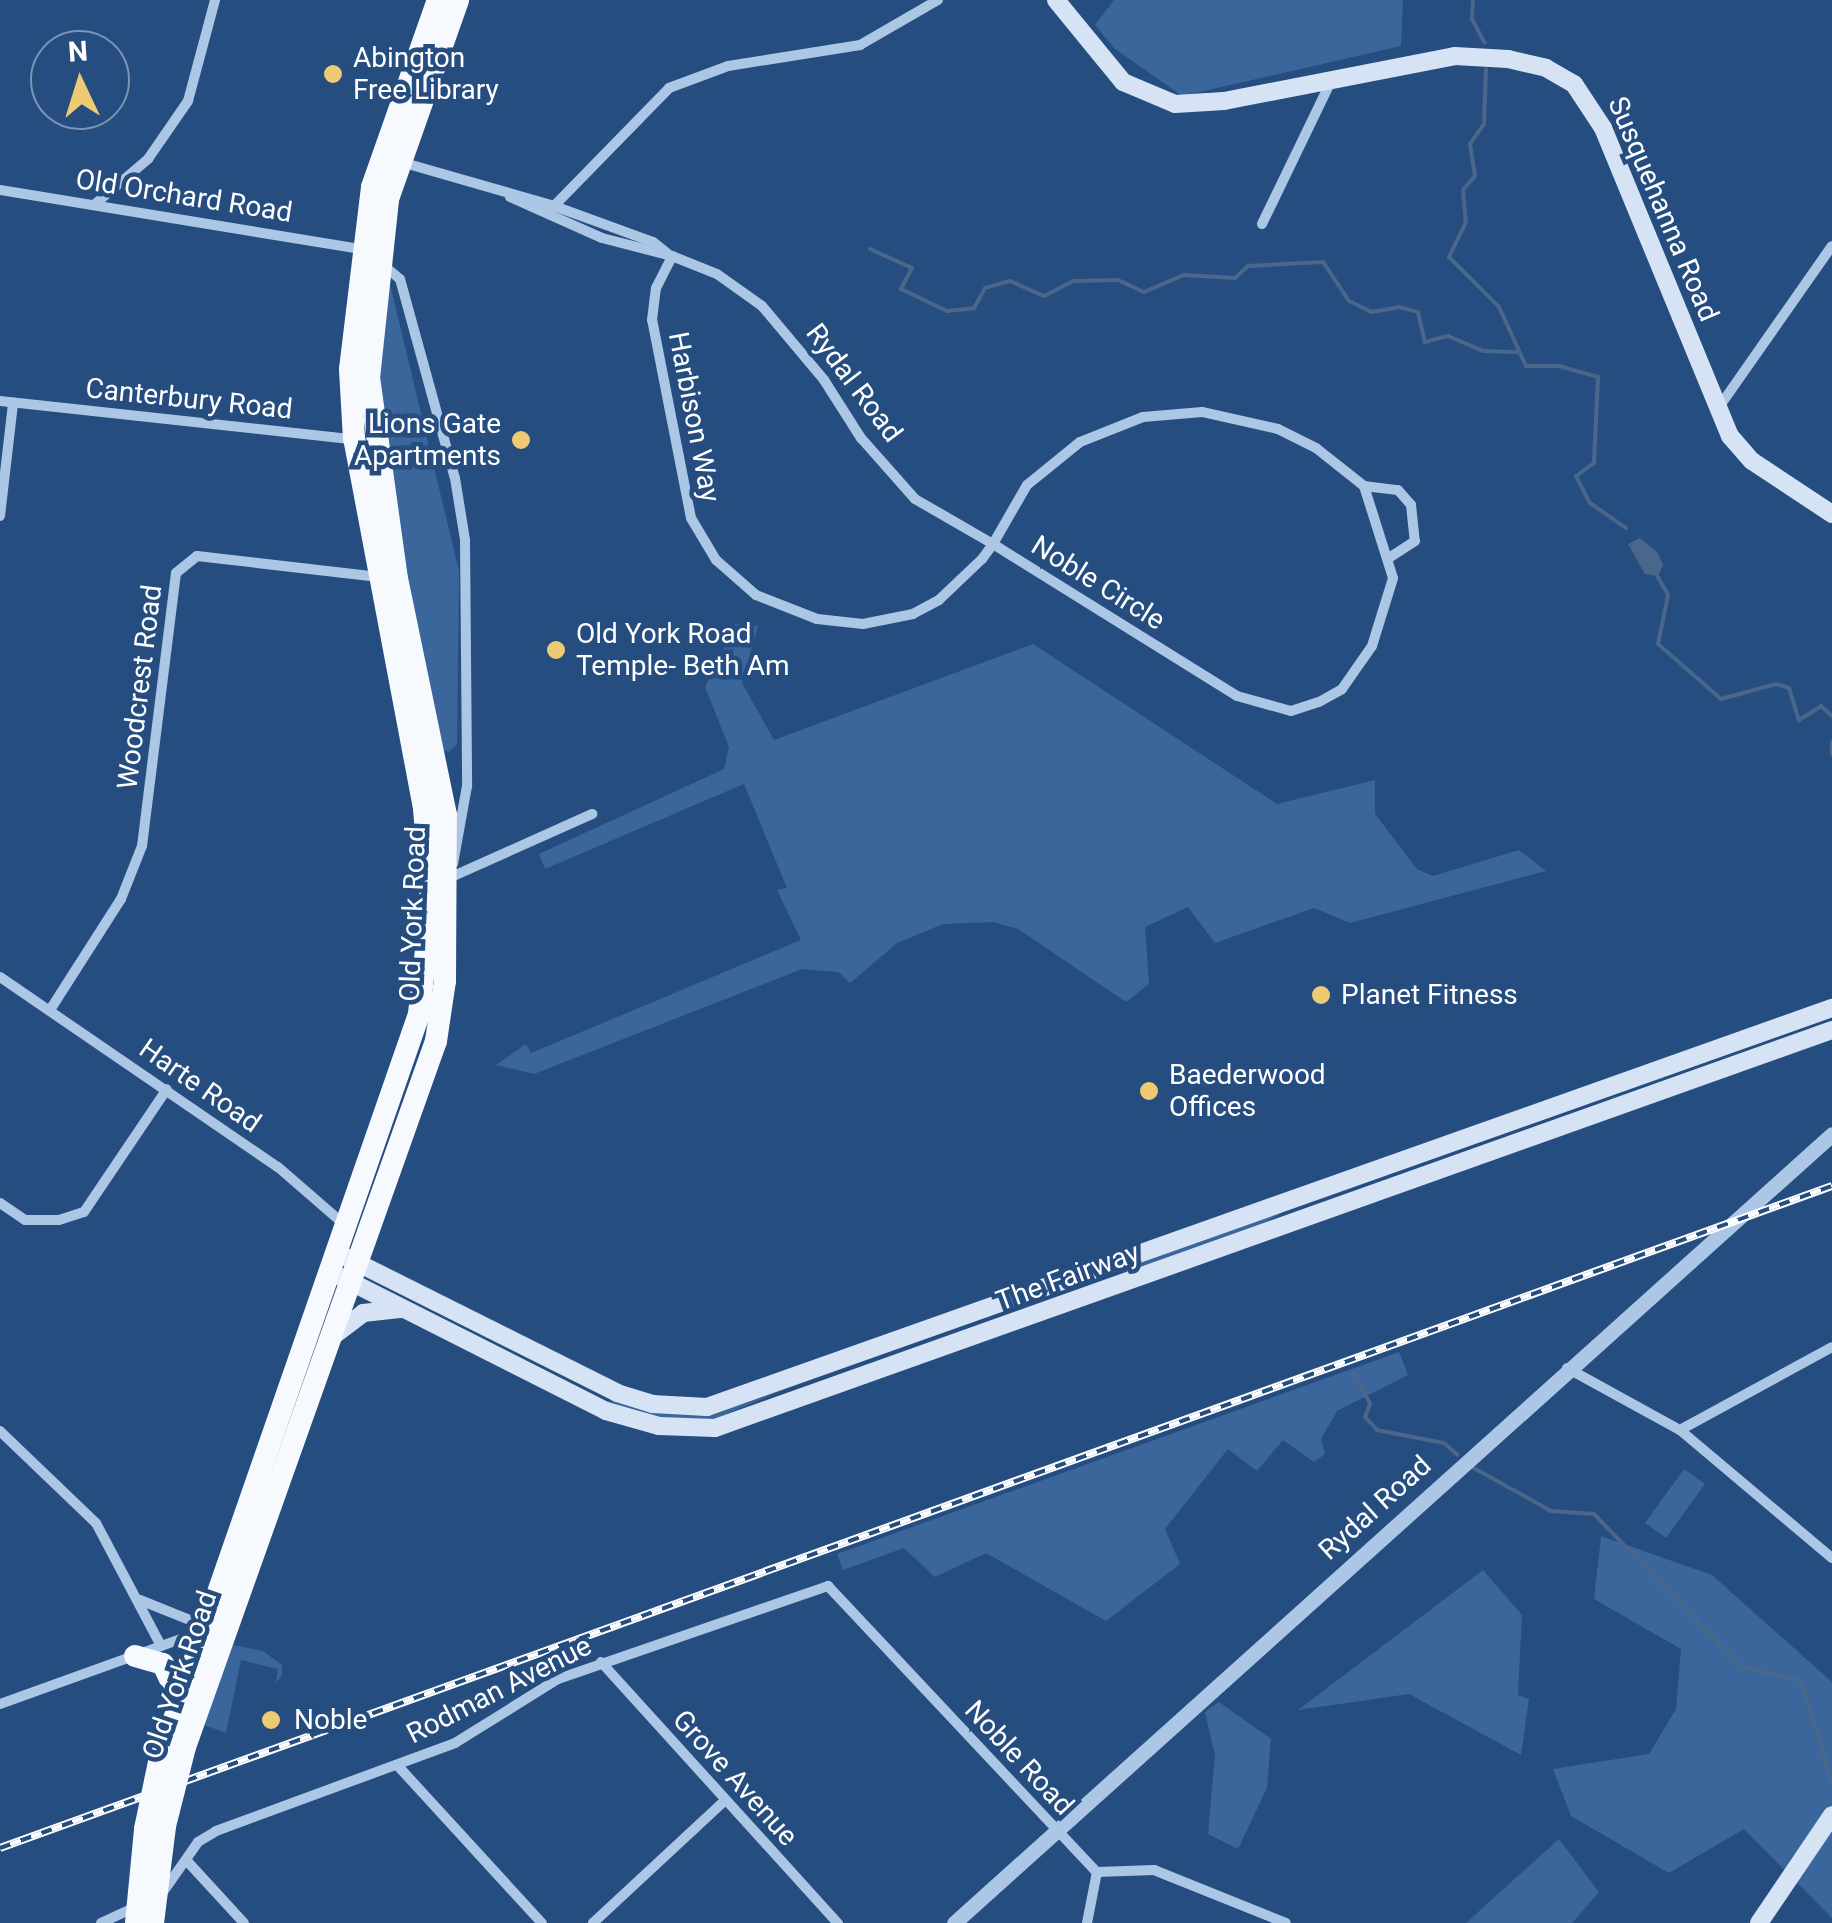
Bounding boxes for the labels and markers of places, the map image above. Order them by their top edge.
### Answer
place label: Abington Free Library [353,41,499,107]
marker: Abington Free Library [322,63,344,85]
place label: Lions Gate Apartments [354,407,501,473]
marker: Lions Gate Apartments [510,429,532,451]
place label: Old York Road Temple- Beth Am [576,617,789,683]
marker: Old York Road Temple- Beth Am [545,639,567,661]
place label: Planet Fitness [1341,978,1518,1012]
marker: Planet Fitness [1310,984,1332,1006]
place label: Baederwood Offices [1169,1058,1326,1124]
marker: Baederwood Offices [1138,1080,1160,1102]
place label: Noble [294,1703,367,1737]
marker: Noble [258,1707,284,1733]

